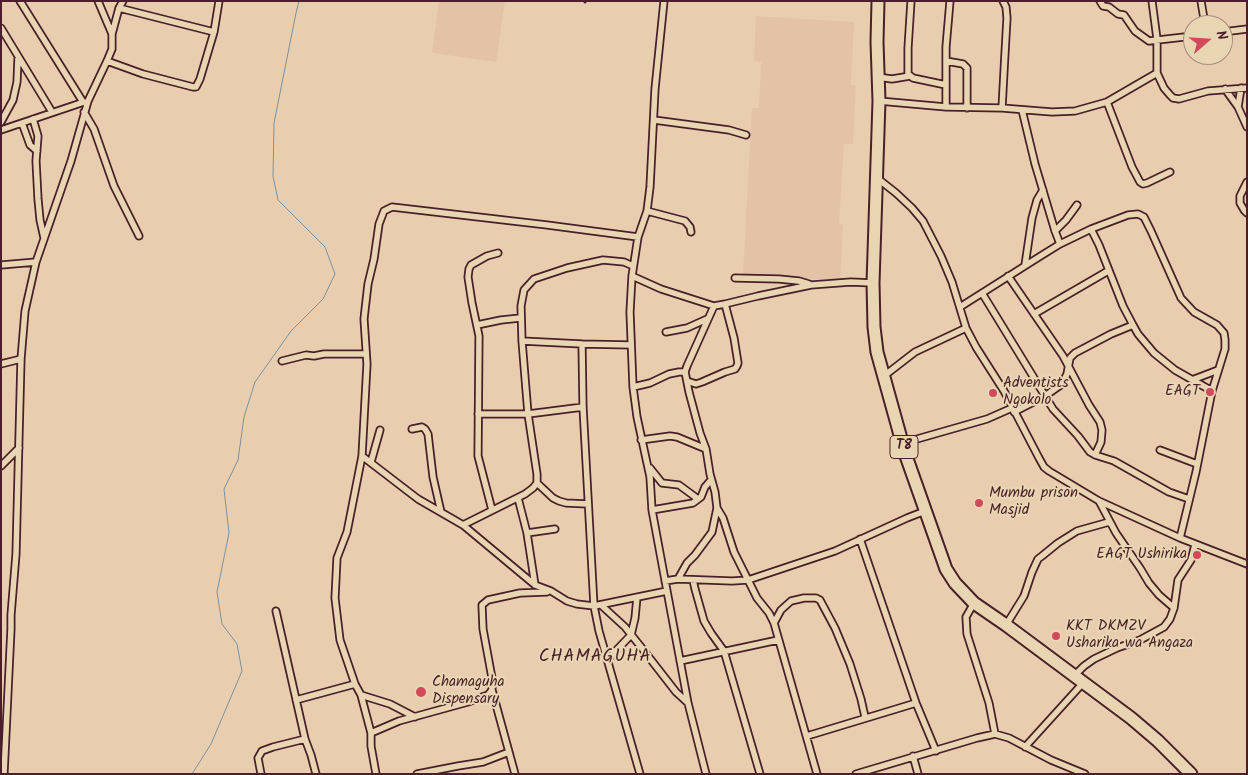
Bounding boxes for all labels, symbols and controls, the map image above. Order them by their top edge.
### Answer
north arrow [1183,15,1233,65]
text: N [1209,28,1233,43]
place label: Adventists Ngokolo [1003,375,1069,410]
place label: EAGT [1165,383,1200,401]
marker: EAGT [1204,386,1216,398]
marker: Adventists Ngokolo [987,387,999,399]
road number: T8 [890,436,918,458]
place label: Mumbu prison Masjid [989,485,1078,520]
marker: Mumbu prison Masjid [973,497,985,509]
place label: EAGT Ushirika [1096,546,1187,564]
marker: EAGT Ushirika [1191,549,1203,561]
place label: KKT DKMZV Usharika wa Angaza [1066,618,1193,653]
marker: KKT DKMZV Usharika wa Angaza [1050,630,1062,642]
district label: CHAMAGUHA [538,647,652,669]
place label: Chamaguha Dispensary [432,674,504,709]
marker: Chamaguha Dispensary [414,685,428,699]

